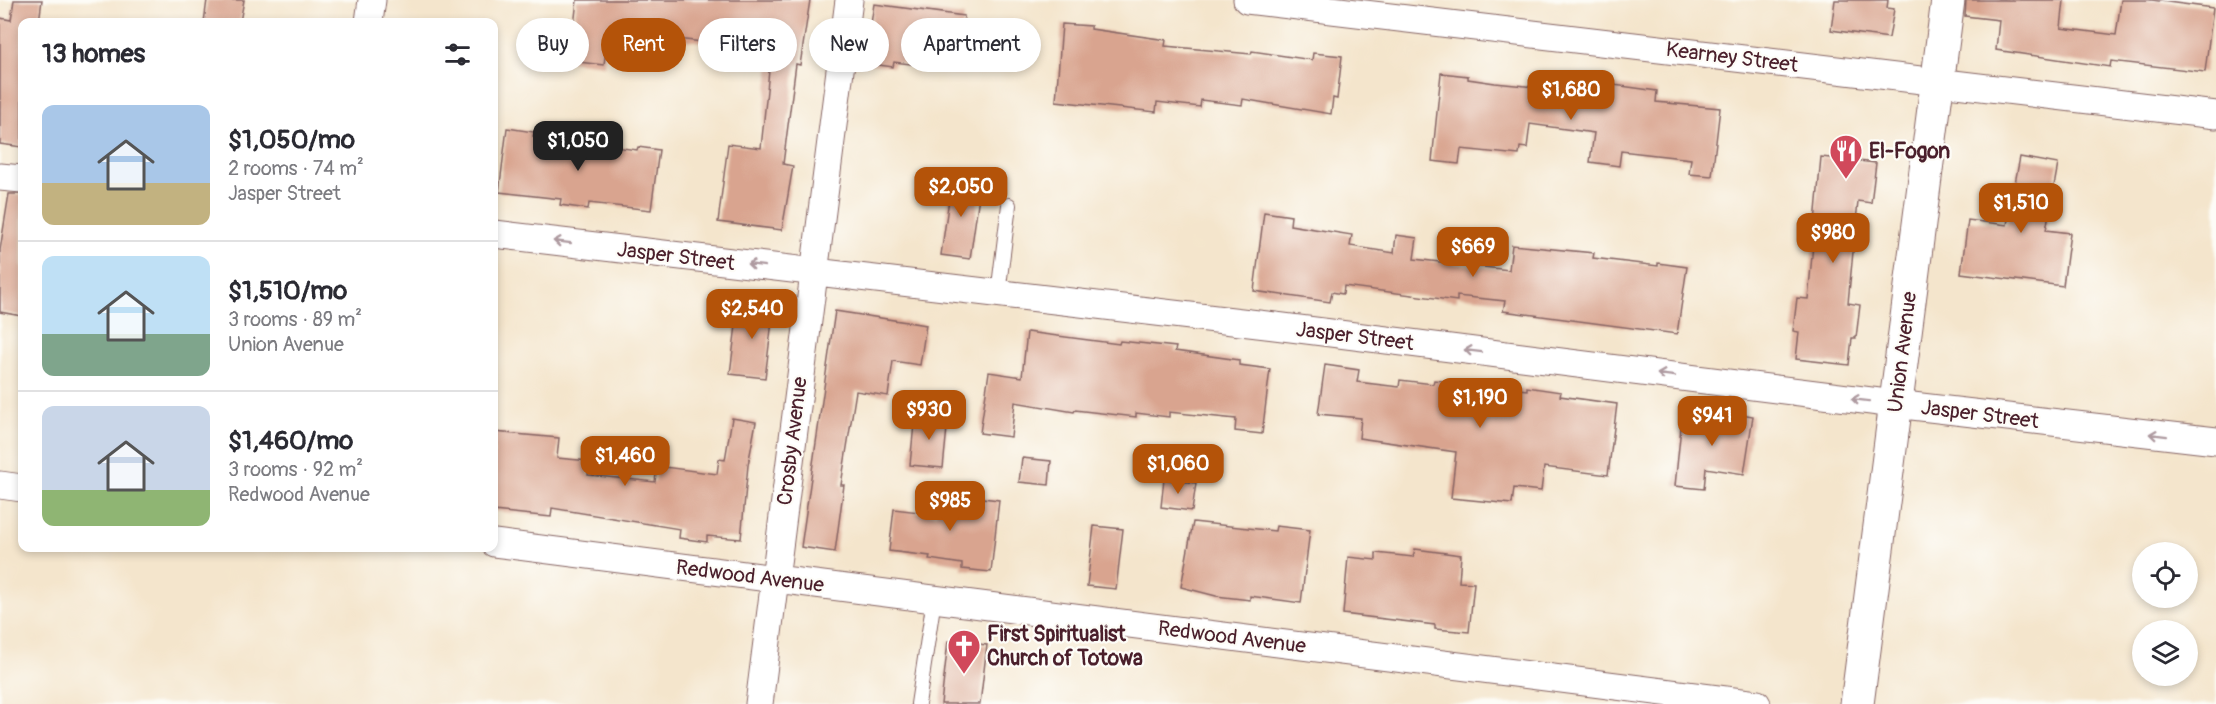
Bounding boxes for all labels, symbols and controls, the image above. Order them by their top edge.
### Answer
chip: Buy [516,18,589,72]
chip: Rent [601,18,686,72]
chip: Filters [698,18,797,72]
chip: New [809,18,889,72]
chip: Apartment [901,18,1041,72]
street label: Kearney Street [1664,36,1800,79]
text: 13 homes [42,38,145,70]
icon: filters [441,38,474,71]
pin: $1,680 [1522,70,1620,121]
text: $1,680 [1541,77,1601,102]
pin: $1,050 [529,121,627,172]
text: $1,050/mo [228,124,355,156]
text: $1,050 [547,128,609,153]
icon: home [90,129,162,201]
restaurant icon: El-Fogon [1828,133,1864,180]
place label: El-Fogon [1869,138,1950,165]
text: 2 rooms · 74 m² [228,156,364,181]
pin: $2,050 [912,167,1010,218]
text: $2,050 [928,174,994,199]
text: Jasper Street [228,181,341,206]
pin: $1,510 [1972,183,2070,234]
text: $1,510 [1993,190,2049,215]
pin: $980 [1797,213,1869,264]
text: $980 [1811,220,1855,245]
pin: $669 [1437,227,1509,278]
text: $669 [1451,234,1495,259]
street label: Jasper Street [615,236,737,277]
one-way arrow [553,237,573,248]
one-way arrow [747,259,767,270]
text: $1,510/mo [228,275,347,307]
icon: home [90,280,162,352]
pin: $2,540 [703,289,801,340]
street label: Union Avenue [1882,289,1923,414]
text: $2,540 [720,296,784,321]
text: 3 rooms · 89 m² [228,307,362,332]
street label: Jasper Street [1294,316,1416,357]
text: Union Avenue [228,332,344,357]
one-way arrow [1464,345,1483,356]
one-way arrow [1657,370,1677,381]
street label: Crosby Avenue [771,375,814,507]
pin: $1,190 [1431,378,1529,429]
text: $1,190 [1452,385,1508,410]
pin: $930 [893,390,965,441]
one-way arrow [1850,394,1870,405]
street label: Jasper Street [1919,394,2041,435]
pin: $941 [1676,396,1748,447]
text: $930 [906,397,952,422]
text: $941 [1692,403,1732,428]
text: $1,460/mo [228,425,353,457]
one-way arrow [2148,429,2168,440]
icon: home [90,430,162,502]
pin: $1,460 [576,436,674,487]
text: $1,460 [595,443,655,468]
pin: $1,060 [1129,444,1227,495]
text: $1,060 [1147,451,1209,476]
text: 3 rooms · 92 m² [228,457,363,482]
pin: $985 [914,481,986,532]
text: Redwood Avenue [228,482,370,507]
text: $985 [929,488,971,513]
map controls [2132,542,2198,686]
button: locate [2132,542,2198,608]
street label: Redwood Avenue [674,554,826,599]
street label: Redwood Avenue [1156,615,1308,660]
button: layers [2132,620,2198,686]
place label: First Spiritualist Church of Totowa [987,621,1143,672]
church icon: First Spiritualist Church of Totowa [946,628,982,675]

